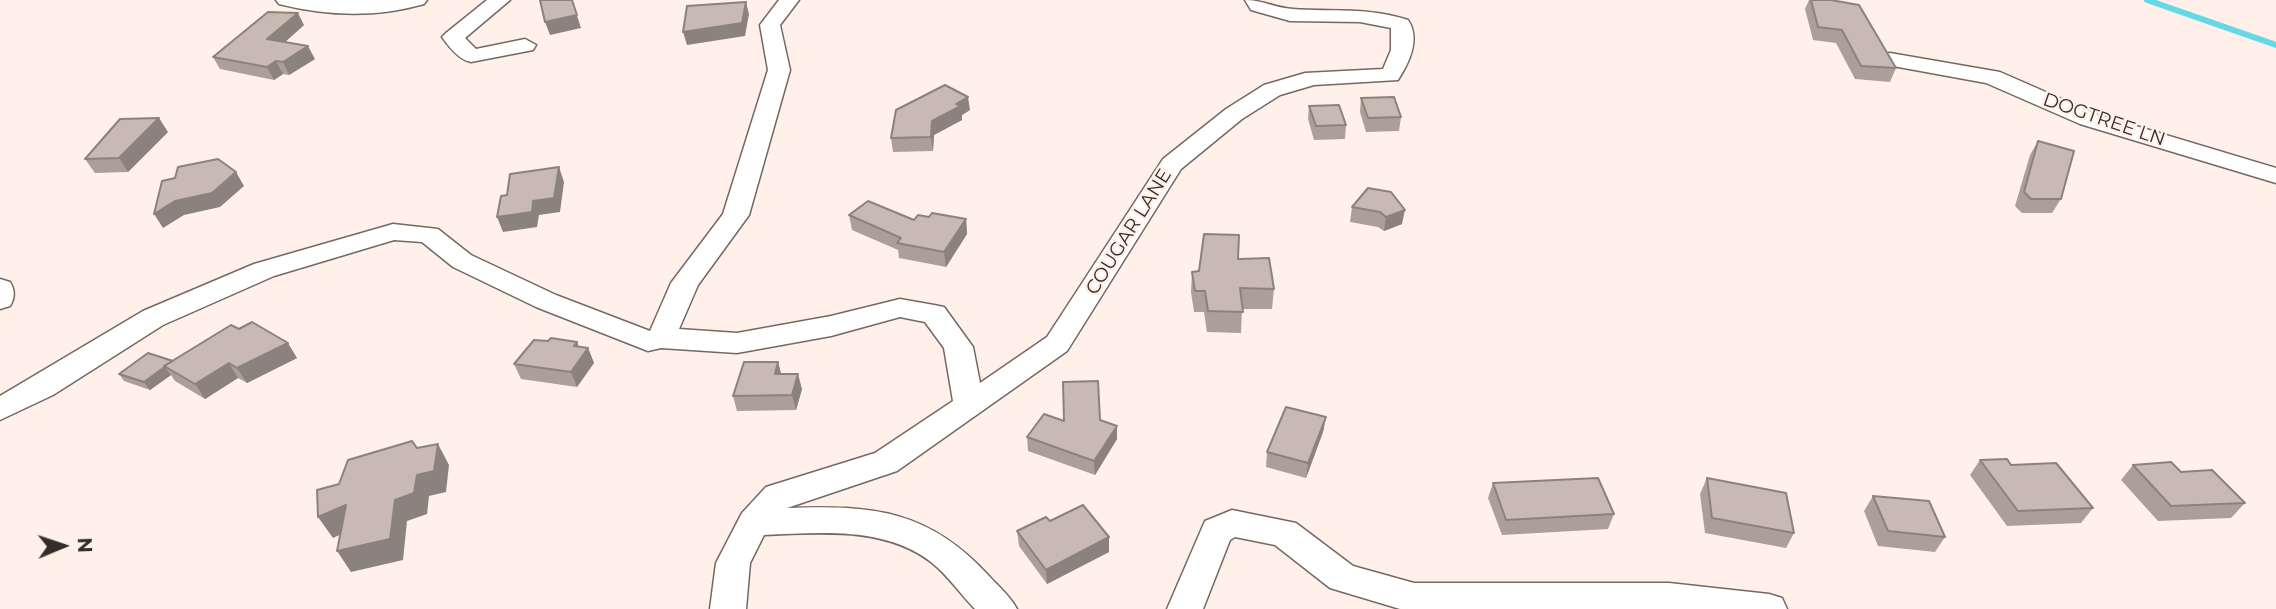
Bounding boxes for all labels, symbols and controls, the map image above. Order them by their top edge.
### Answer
street label: DOGTREE LN [2040,88,2168,152]
street label: COUGAR LANE [1081,165,1177,299]
north arrow [28,511,98,581]
text: N [73,537,96,553]

